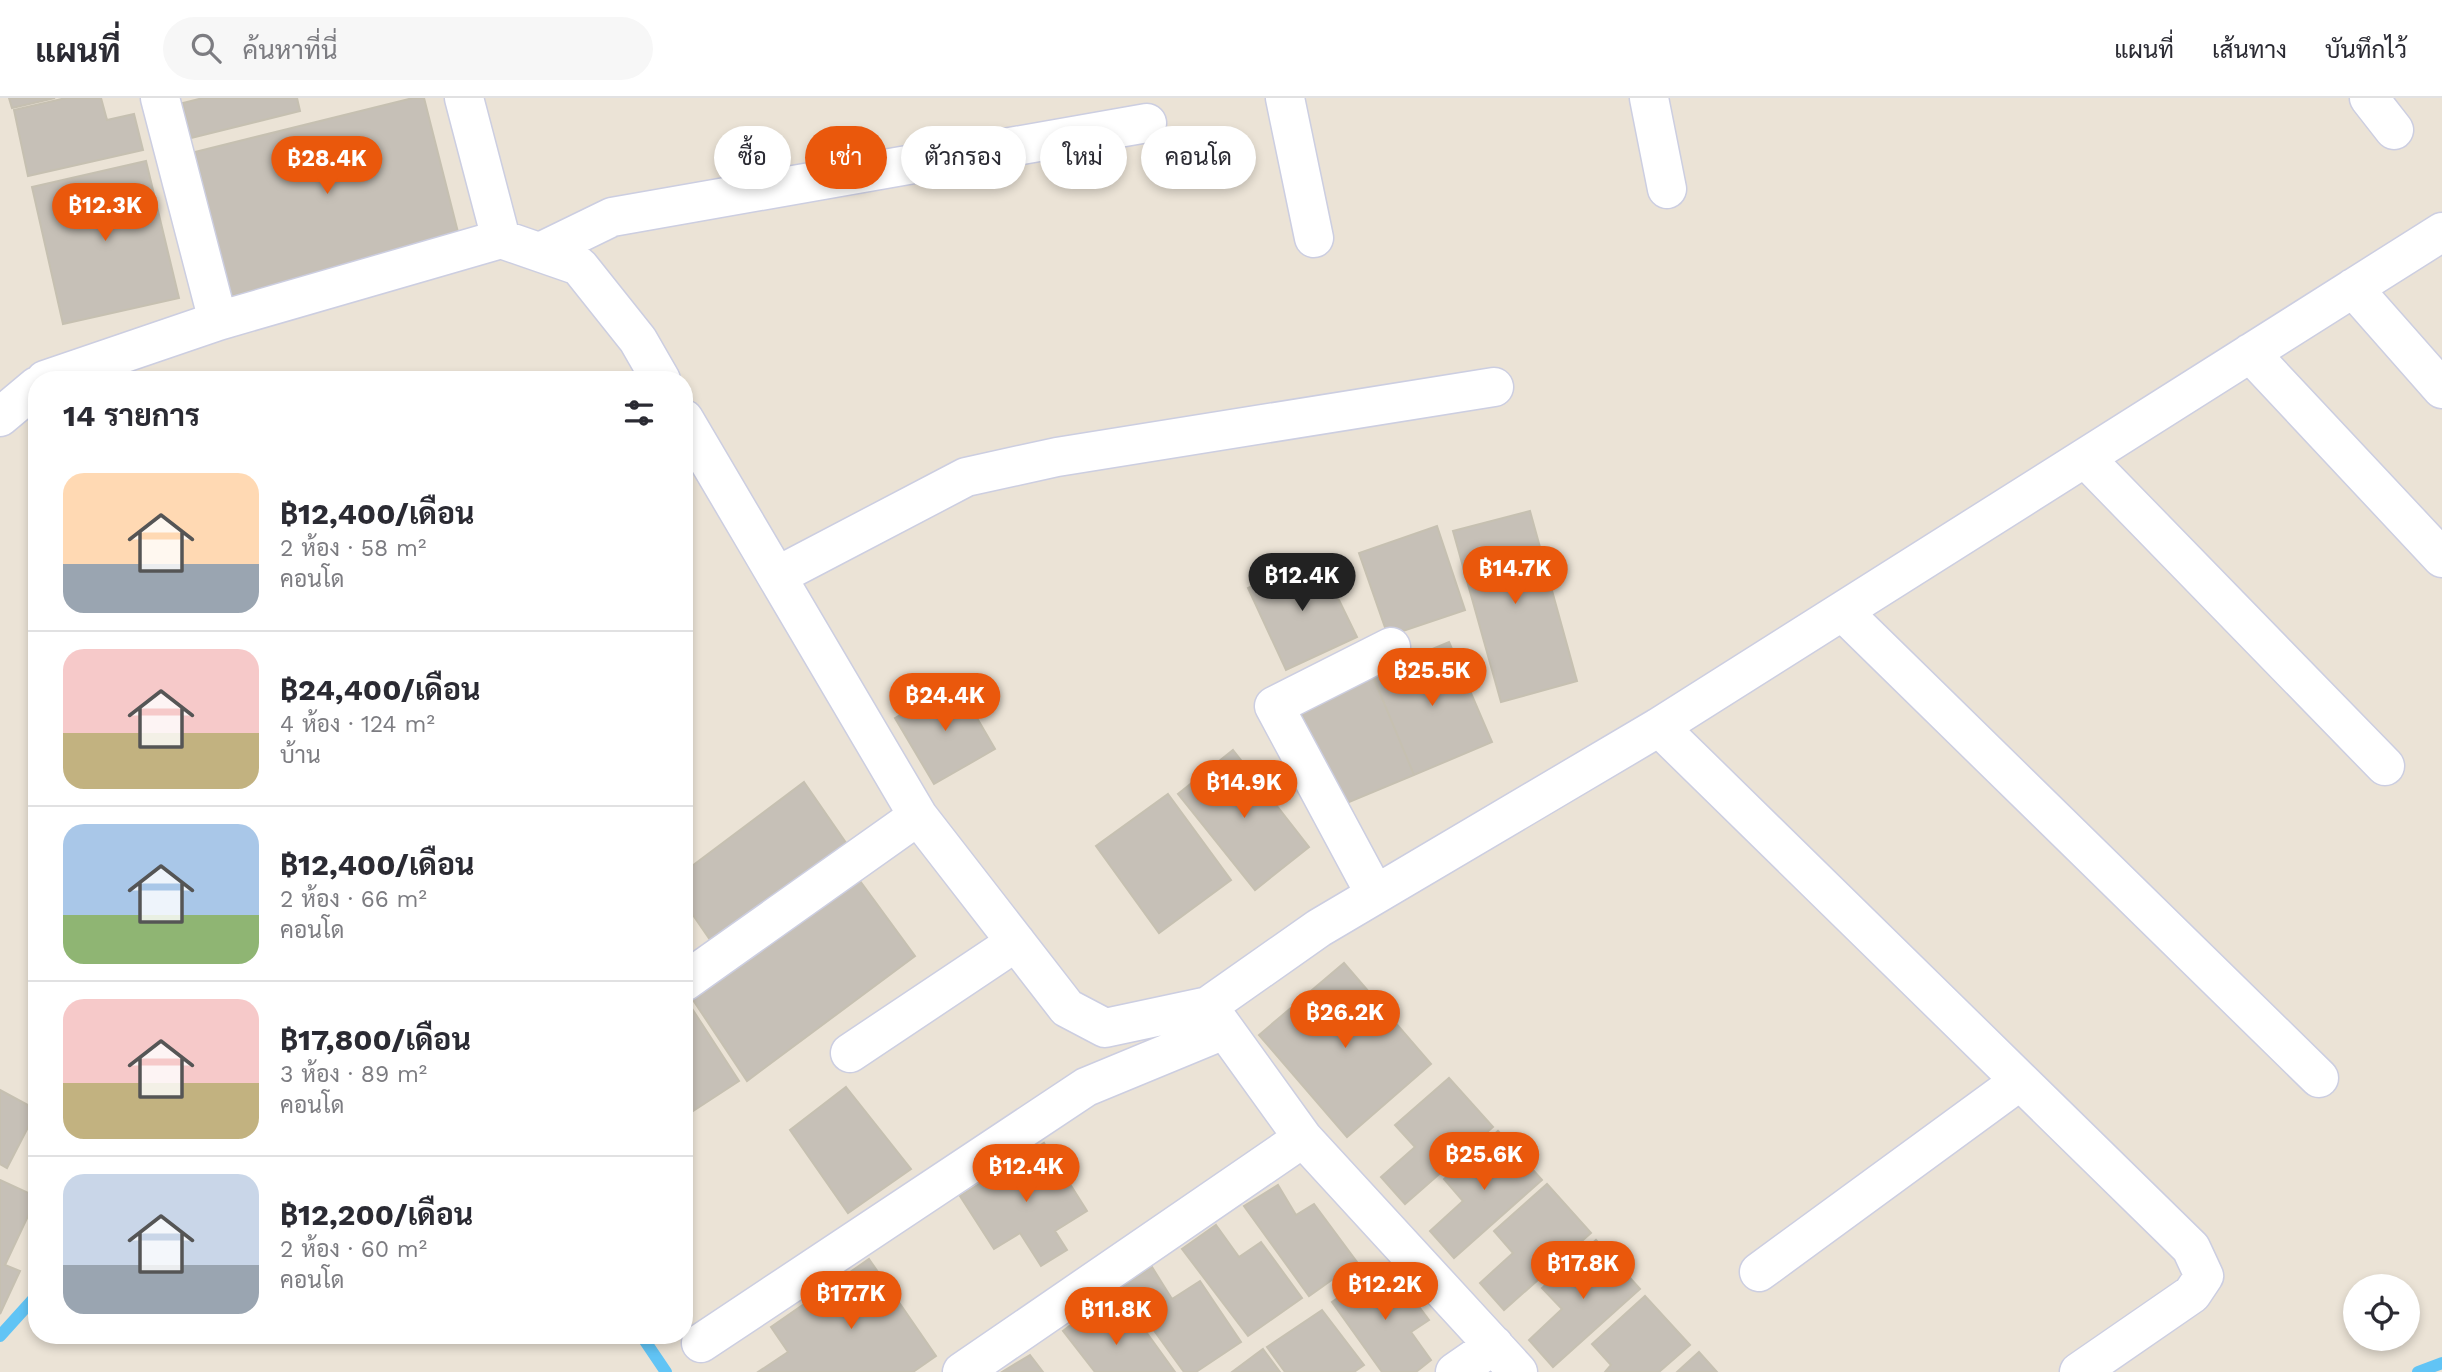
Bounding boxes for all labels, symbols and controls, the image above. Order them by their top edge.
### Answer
search box [163,17,653,80]
icon: search [187,29,225,67]
text: แผนที่ [35,31,121,70]
text: ค้นหาที่นี่ [243,35,338,65]
text: แผนที่ [2114,36,2174,64]
text: เส้นทาง [2212,36,2287,64]
text: บันทึกไว้ [2325,36,2407,64]
chip: ซื้อ [714,126,791,189]
chip: เช่า [805,126,887,189]
chip: ตัวกรอง [901,126,1026,189]
chip: ใหม่ [1040,126,1127,189]
chip: คอนโด [1141,126,1256,189]
pin: ฿28.4K [270,136,384,196]
text: ฿28.4K [287,145,367,172]
pin: ฿12.3K [48,184,162,243]
text: ฿12.3K [68,192,142,219]
icon: filters [620,394,658,432]
text: 14 รายการ [63,398,200,433]
text: ฿12,400/เดือน [280,496,475,531]
icon: home [119,501,203,585]
text: 2 ห้อง · 58 m² [280,535,426,562]
pin: ฿14.7K [1458,546,1572,606]
pin: ฿12.4K [1245,554,1359,613]
text: ฿14.7K [1479,555,1551,582]
text: ฿12.4K [1265,562,1339,589]
text: คอนโด [280,566,344,593]
pin: ฿25.5K [1375,648,1489,708]
text: ฿25.5K [1393,657,1471,684]
text: ฿24,400/เดือน [280,672,481,707]
pin: ฿24.4K [888,674,1002,733]
icon: home [119,677,203,761]
text: ฿24.4K [905,682,985,709]
text: 4 ห้อง · 124 m² [280,711,435,738]
text: บ้าน [280,742,321,769]
pin: ฿14.9K [1187,760,1301,820]
text: ฿14.9K [1206,769,1282,796]
text: ฿12,400/เดือน [280,847,475,882]
icon: home [119,852,203,936]
text: 2 ห้อง · 66 m² [280,886,427,913]
text: คอนโด [280,917,344,944]
pin: ฿26.2K [1288,990,1402,1050]
text: ฿26.2K [1306,999,1384,1026]
text: ฿17,800/เดือน [280,1022,471,1057]
icon: home [119,1027,203,1111]
text: 3 ห้อง · 89 m² [280,1061,427,1088]
text: คอนโด [280,1092,344,1119]
pin: ฿25.6K [1427,1132,1541,1192]
text: ฿25.6K [1445,1141,1523,1168]
pin: ฿12.4K [969,1144,1083,1204]
text: ฿12.4K [989,1153,1063,1180]
text: ฿12,200/เดือน [280,1197,473,1232]
icon: home [119,1202,203,1286]
text: 2 ห้อง · 60 m² [280,1236,427,1263]
pin: ฿17.8K [1526,1242,1640,1301]
text: ฿17.8K [1547,1250,1619,1277]
pin: ฿12.2K [1328,1262,1442,1322]
text: คอนโด [280,1267,344,1294]
text: ฿12.2K [1348,1271,1422,1298]
pin: ฿17.7K [794,1272,908,1331]
map controls [2343,1274,2420,1351]
button: locate [2343,1274,2420,1351]
text: ฿17.7K [816,1280,886,1307]
pin: ฿11.8K [1059,1288,1173,1347]
text: ฿11.8K [1081,1296,1151,1323]

